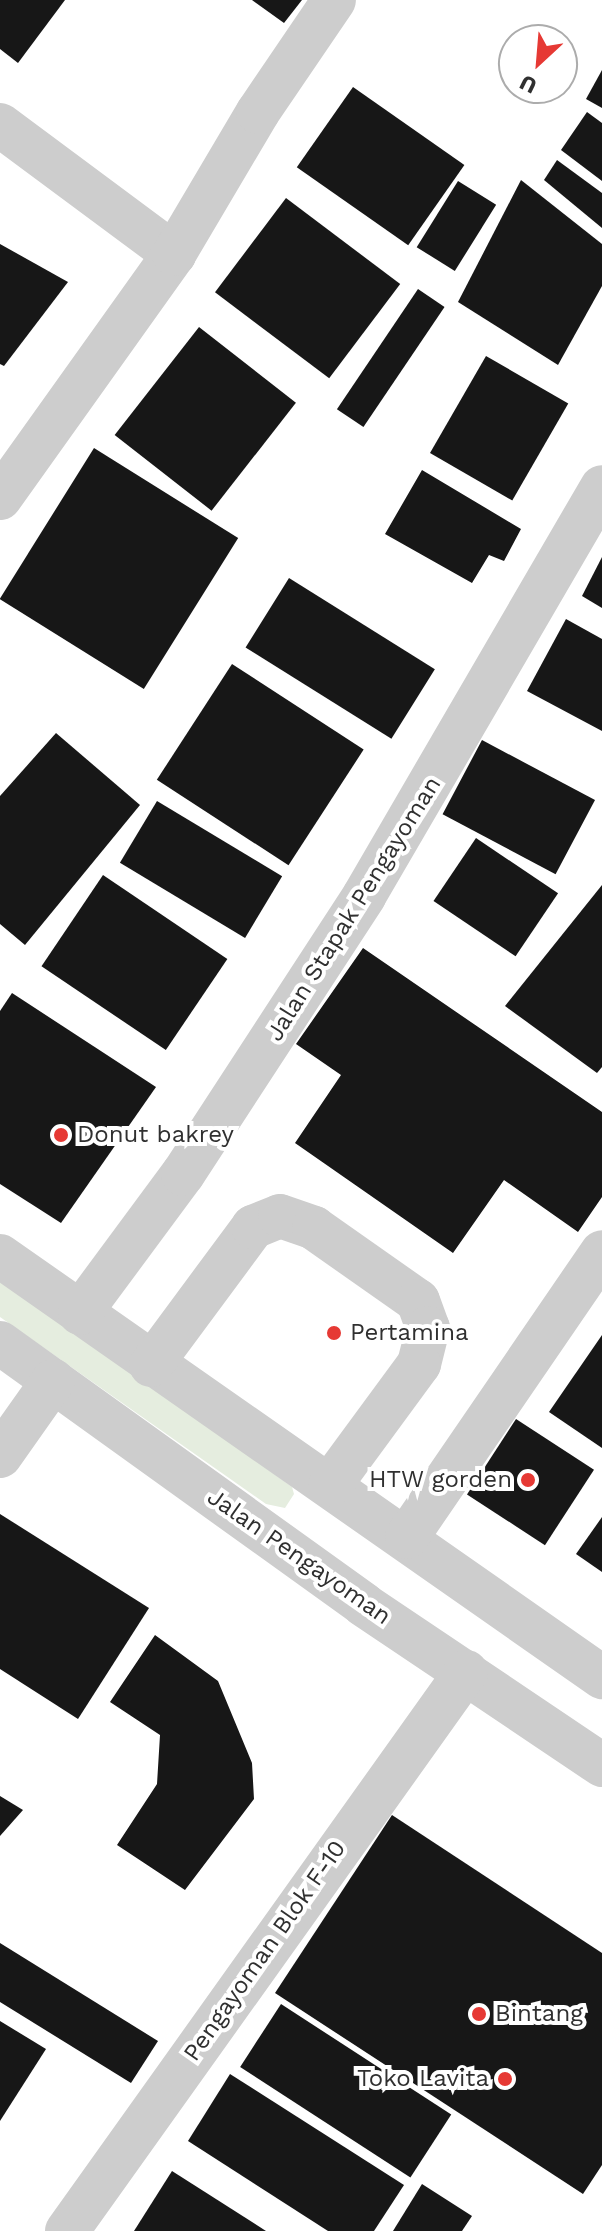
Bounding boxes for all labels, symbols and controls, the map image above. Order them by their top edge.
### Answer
north arrow [498,24,578,104]
text: U [516,70,541,99]
street label: Jalan Stapak Pengayoman [260,771,448,1047]
place label: Donut bakrey [77,1121,234,1149]
marker: Donut bakrey [52,1126,70,1144]
place label: Pertamina [350,1319,469,1347]
marker: Pertamina [325,1324,343,1342]
place label: HTW gorden [368,1466,512,1494]
marker: HTW gorden [519,1471,537,1489]
street label: Jalan Pengayoman [202,1483,396,1631]
street label: Pengayoman Blok F-10 [178,1835,352,2067]
place label: Bintang [495,2000,583,2028]
marker: Bintang [470,2005,488,2023]
place label: Toko Lavita [357,2065,489,2093]
marker: Toko Lavita [496,2070,514,2088]

